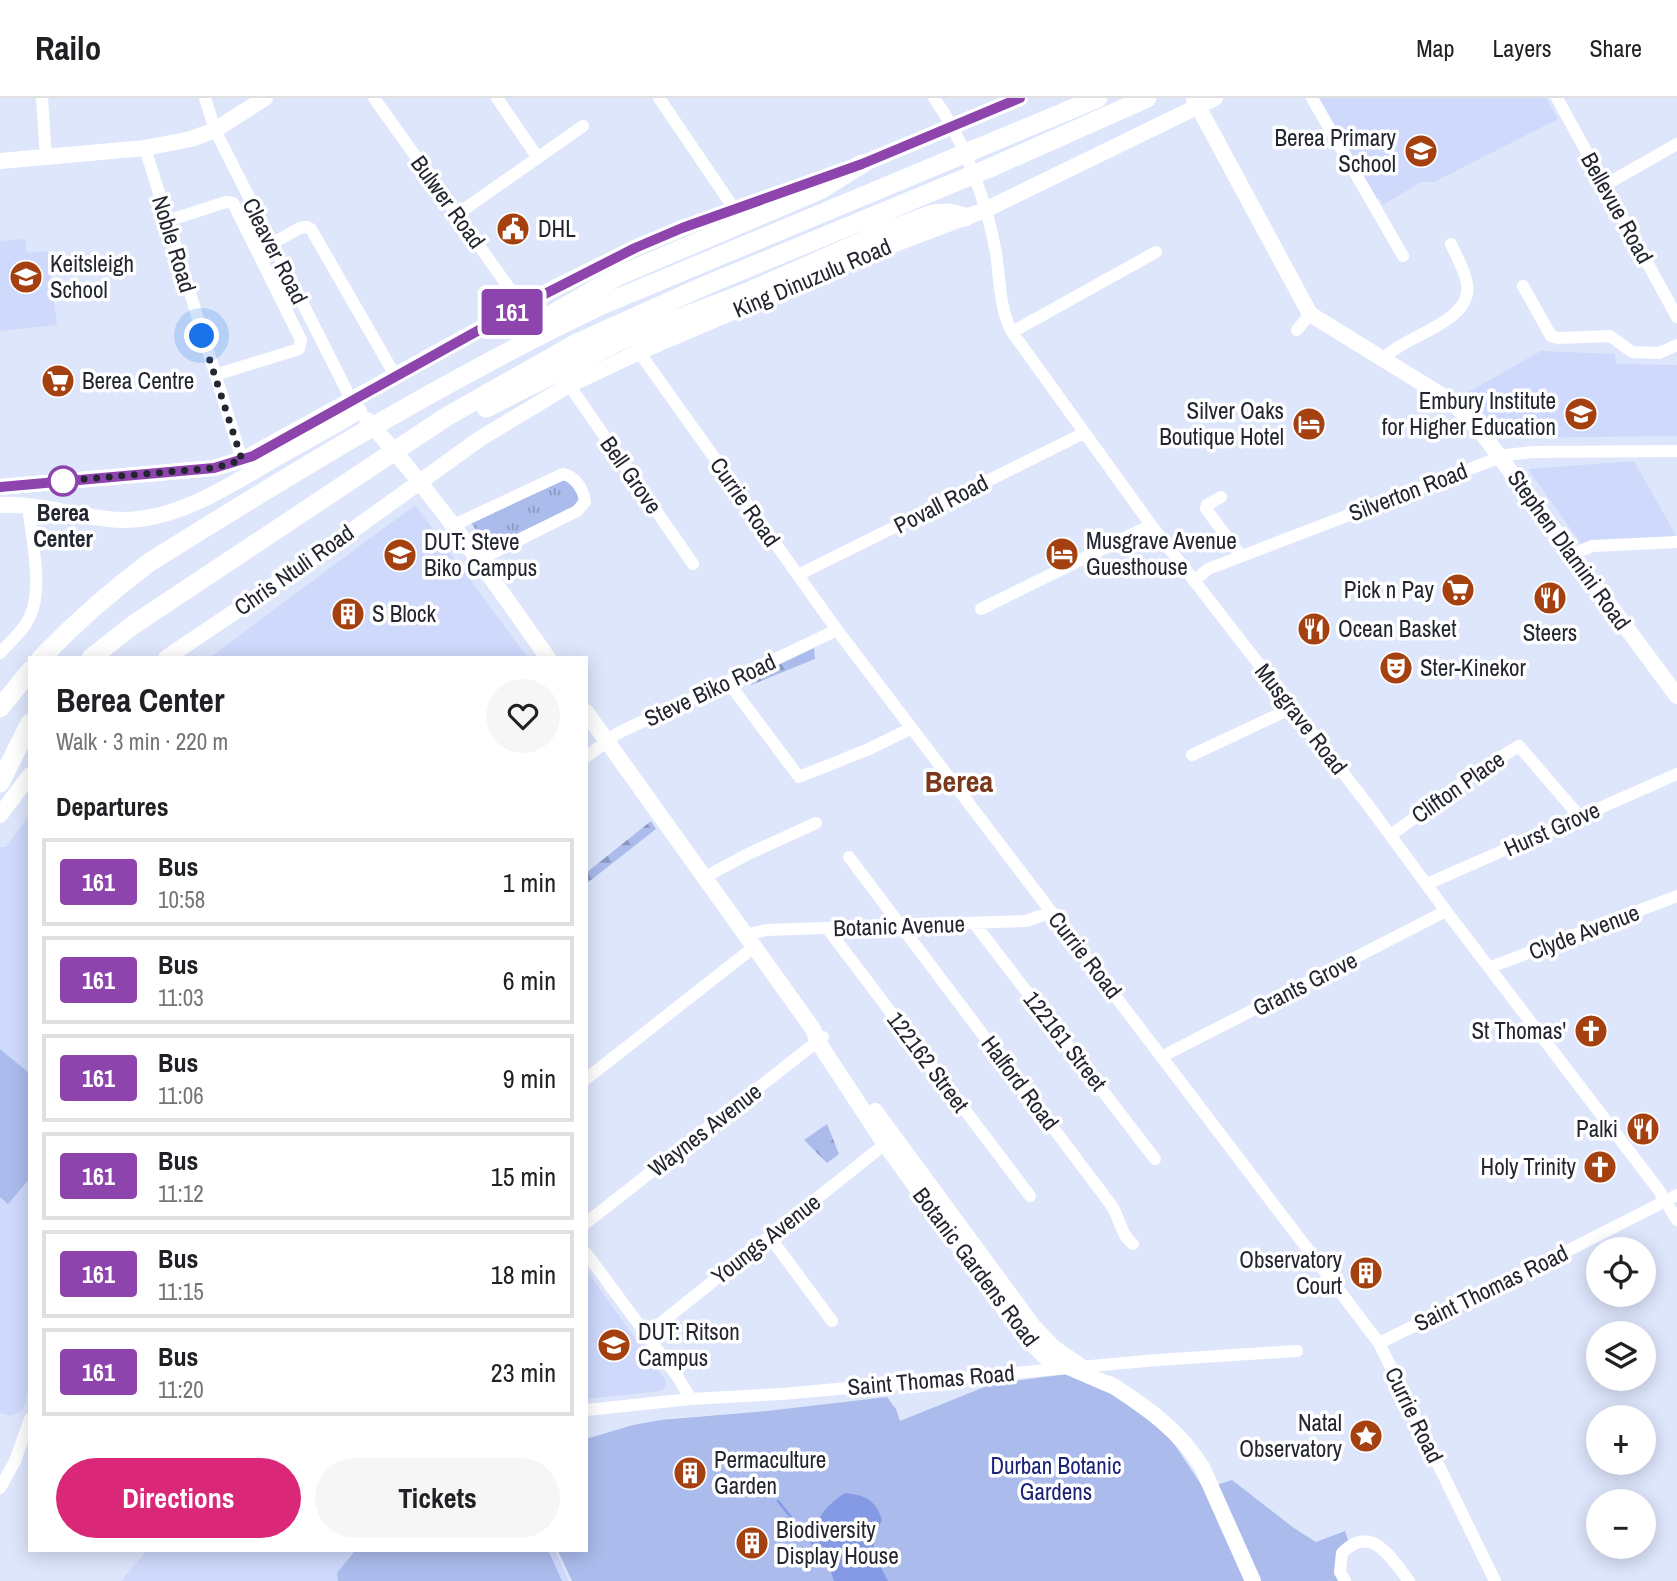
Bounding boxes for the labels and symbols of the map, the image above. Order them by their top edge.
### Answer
place label: Berea Primary School [1274,122,1397,179]
school or university icon: Berea Primary School [1402,132,1440,170]
street label: Bellevue Road [1574,147,1661,269]
street label: Bulwer Road [404,149,493,254]
street label: Noble Road [145,192,204,296]
street label: Cleaver Road [235,192,315,309]
public building icon: DHL [494,210,532,248]
place label: DHL [538,213,576,244]
street label: King Dinuzulu Road [728,230,896,325]
place label: Keitsleigh School [50,248,134,305]
school or university icon: Keitsleigh School [7,258,45,296]
line badge: 161 [472,289,552,335]
your location [184,318,219,353]
supermarket icon: Berea Centre [39,362,77,400]
place label: Berea Centre [82,365,194,396]
place label: Embury Institute for Higher Education [1382,385,1556,442]
place label: Silver Oaks Boutique Hotel [1159,395,1284,452]
school or university icon: Embury Institute for Higher Education [1562,395,1600,433]
hotel icon: Silver Oaks Boutique Hotel [1290,405,1328,443]
street label: Bell Grove [593,430,669,520]
street label: Currie Road [703,451,788,553]
street label: Silverton Road [1344,455,1472,528]
street label: Stephen Dlamini Road [1501,463,1638,636]
marker: Berea Center [48,466,78,496]
street label: Povall Road [888,467,993,540]
place label: Berea Center [33,497,94,554]
street label: Chris Ntuli Road [228,517,360,622]
place label: Musgrave Avenue Guesthouse [1086,525,1237,582]
place label: DUT: Steve Biko Campus [424,526,537,583]
hotel icon: Musgrave Avenue Guesthouse [1043,535,1081,573]
school or university icon: DUT: Steve Biko Campus [381,536,419,574]
supermarket icon: Pick n Pay [1439,571,1477,609]
place label: Pick n Pay [1344,574,1435,605]
restaurant icon: Steers [1531,579,1569,617]
building icon: S Block [329,595,367,633]
place label: S Block [372,598,437,629]
restaurant icon: Ocean Basket [1295,610,1333,648]
place label: Ocean Basket [1338,613,1456,644]
place label: Steers [1523,617,1577,648]
street label: Steve Biko Road [639,646,780,734]
theatre icon: Ster-Kinekor [1377,649,1415,687]
place label: Ster-Kinekor [1420,652,1527,683]
street label: Musgrave Road [1248,657,1355,781]
street label: Clifton Place [1405,743,1510,830]
district label: Berea [925,761,994,801]
street label: Hurst Grove [1499,794,1605,863]
street label: Clyde Avenue [1524,896,1644,967]
street label: Currie Road [1042,905,1129,1005]
street label: Botanic Avenue [833,908,965,943]
street label: Grants Grove [1247,944,1362,1023]
street label: 122161 Street [1017,984,1114,1097]
street label: 122162 Street [880,1005,976,1118]
church icon: St Thomas' [1572,1012,1610,1050]
place label: St Thomas' [1472,1015,1566,1046]
street label: Halford Road [975,1029,1066,1136]
street label: Waynes Avenue [642,1076,768,1183]
restaurant icon: Palki [1624,1110,1662,1148]
place label: Palki [1576,1113,1618,1144]
church icon: Holy Trinity [1581,1148,1619,1186]
place label: Holy Trinity [1481,1151,1577,1182]
street label: Botanic Gardens Road [906,1181,1047,1353]
street label: Youngs Avenue [705,1186,827,1291]
street label: Saint Thomas Road [1409,1237,1573,1338]
place label: Observatory Court [1239,1244,1343,1301]
building icon: Observatory Court [1347,1254,1385,1292]
place label: DUT: Ritson Campus [638,1316,740,1373]
school or university icon: DUT: Ritson Campus [595,1326,633,1364]
street label: Saint Thomas Road [846,1357,1016,1402]
street label: Currie Road [1378,1362,1451,1468]
place label: Natal Observatory [1239,1407,1343,1464]
place icon: Natal Observatory [1347,1417,1385,1455]
place label: Permaculture Garden [714,1444,826,1501]
park label: Durban Botanic Gardens [990,1450,1122,1507]
building icon: Permaculture Garden [671,1454,709,1492]
place label: Biodiversity Display House [776,1514,899,1571]
building icon: Biodiversity Display House [733,1524,771,1562]

